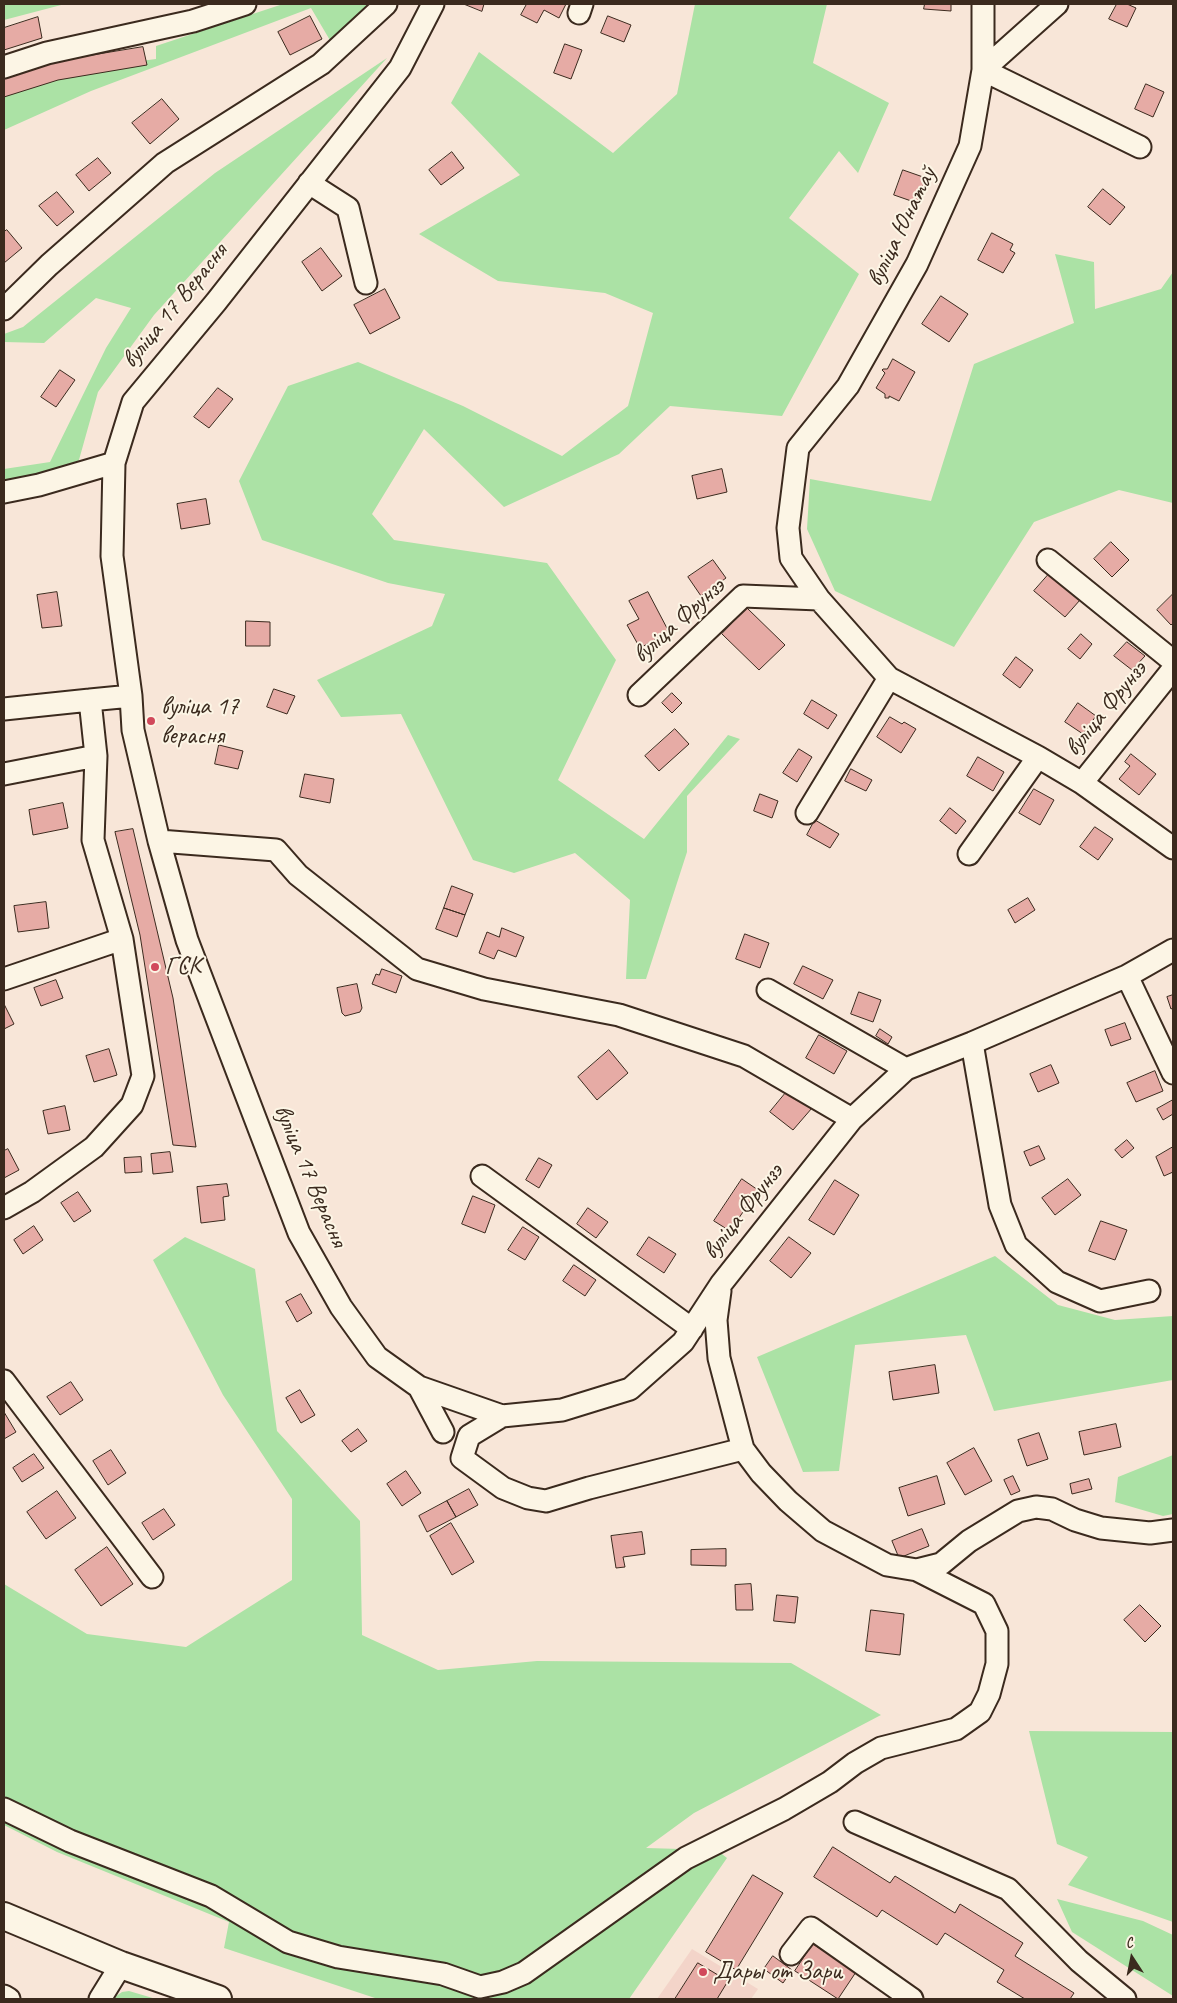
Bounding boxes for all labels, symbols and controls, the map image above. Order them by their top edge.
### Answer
street label: вуліца Юнатаў [860,163,944,291]
street label: вуліца 17 Верасня [116,238,234,374]
street label: вуліца Фрунзэ [627,572,731,670]
street label: вуліца Фрунзэ [1059,655,1153,763]
place label: вуліца 17 верасня [161,692,239,751]
marker: вуліца 17 верасня [145,715,157,727]
place label: ГСК [165,952,201,982]
marker: ГСК [149,961,161,973]
street label: вуліца 17 Верасня [267,1100,353,1252]
street label: вуліца Фрунзэ [696,1158,790,1266]
north arrow [1107,1933,1157,1983]
text: С [1124,1934,1134,1952]
place label: Дары от Зари [713,1957,842,1987]
marker: Дары от Зари [697,1966,709,1978]

